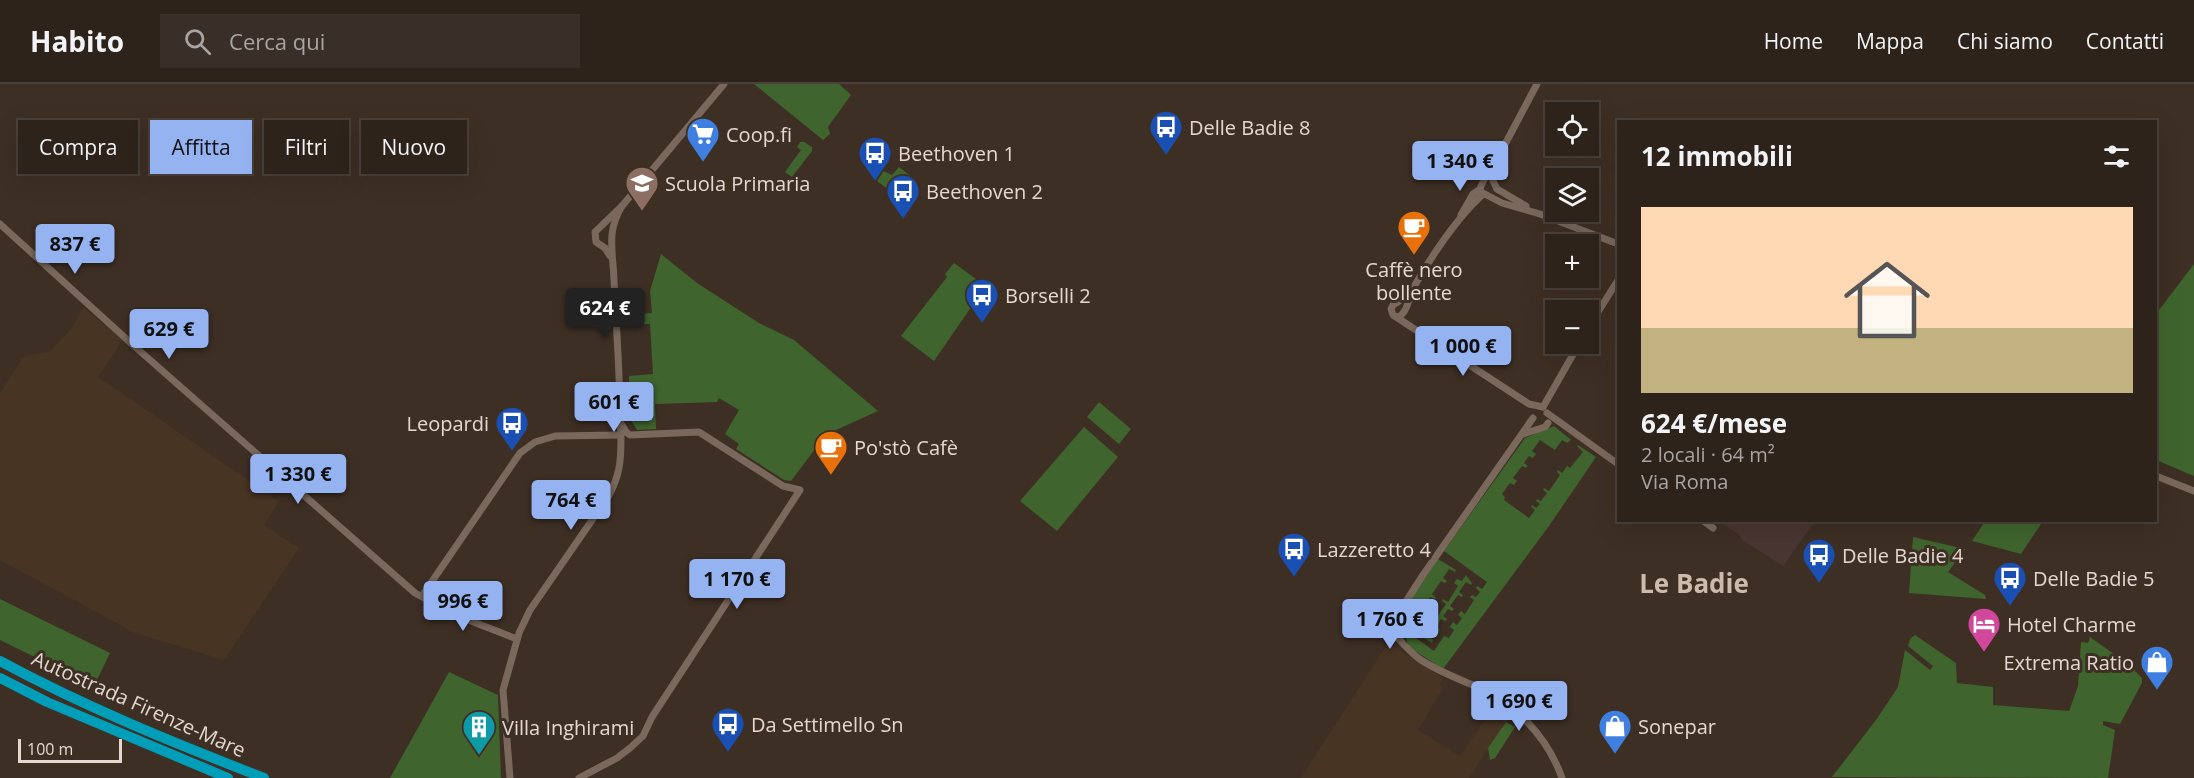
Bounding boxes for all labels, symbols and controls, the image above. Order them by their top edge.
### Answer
search box [160,14,580,68]
text: Habito [30,22,124,60]
icon: search [181,25,214,58]
text: Cerca qui [229,26,325,56]
text: Home [1764,27,1823,55]
text: Mappa [1856,27,1924,55]
text: Chi siamo [1957,27,2053,55]
text: Contatti [2086,27,2164,55]
map controls [1545,102,1599,354]
button: locate [1545,102,1599,156]
bus stop icon: Delle Badie 8 [1148,109,1184,156]
place label: Delle Badie 8 [1189,114,1310,141]
supermarket icon: Coop.fi [685,116,721,163]
chip: Compra [18,120,138,174]
chip: Affitta [150,120,252,174]
chip: Filtri [264,120,349,174]
chip: Nuovo [361,120,467,174]
place label: Coop.fi [726,121,792,148]
bus stop icon: Beethoven 1 [857,135,893,182]
text: 12 immobili [1641,138,1793,174]
place label: Beethoven 1 [898,140,1015,167]
icon: filters [2100,140,2133,173]
pin: 1 340 € [1405,141,1515,192]
text: 1 340 € [1426,147,1494,174]
school or university icon: Scuola Primaria [624,165,660,212]
button: layers [1545,168,1599,222]
place label: Scuola Primaria [665,170,810,197]
bus stop icon: Beethoven 2 [885,173,921,220]
place label: Beethoven 2 [926,178,1043,205]
cafe icon: Caffè nero bollente [1396,209,1432,256]
pin: 837 € [33,224,117,275]
text: 837 € [50,230,100,257]
button: + [1545,234,1599,288]
icon: home [1833,246,1941,354]
place label: Caffè nero bollente [1365,256,1463,306]
bus stop icon: Borselli 2 [964,277,1000,324]
place label: Borselli 2 [1005,282,1091,309]
pin: 624 € [563,288,647,339]
text: 624 € [580,294,630,321]
button: − [1545,300,1599,354]
pin: 629 € [127,309,211,360]
text: 629 € [144,315,194,342]
pin: 1 000 € [1408,326,1518,377]
text: 1 000 € [1429,332,1497,359]
pin: 601 € [572,382,656,433]
text: 601 € [589,388,639,415]
bus stop icon: Leopardi [494,405,530,452]
text: 624 €/mese [1641,405,1787,441]
place label: Leopardi [406,410,489,437]
cafe icon: Po'stò Cafè [813,429,849,476]
place label: Po'stò Cafè [854,434,958,461]
text: 2 locali · 64 m² [1641,441,1775,468]
pin: 1 330 € [243,454,353,505]
text: 1 330 € [264,460,332,487]
text: Via Roma [1641,468,1728,495]
pin: 764 € [529,480,613,531]
text: 764 € [546,486,596,513]
bus stop icon: Lazzeretto 4 [1276,531,1312,578]
place label: Lazzeretto 4 [1317,536,1431,563]
bus stop icon: Delle Badie 4 [1801,537,1837,584]
place label: Delle Badie 4 [1842,542,1964,569]
pin: 1 170 € [682,559,792,610]
bus stop icon: Delle Badie 5 [1992,560,2028,607]
text: 1 170 € [703,565,771,592]
district label: Le Badie [1639,565,1749,601]
place label: Delle Badie 5 [2033,565,2154,592]
pin: 996 € [421,581,505,632]
text: 996 € [438,587,488,614]
pin: 1 760 € [1335,599,1445,650]
text: 1 760 € [1356,605,1424,632]
hotel icon: Hotel Charme [1966,606,2002,653]
place label: Hotel Charme [2007,611,2136,638]
shop icon: Extrema Ratio [2139,644,2175,691]
street label: Autostrada Firenze-Mare [28,645,250,763]
place label: Extrema Ratio [2003,649,2134,676]
pin: 1 690 € [1464,681,1574,732]
text: 1 690 € [1485,687,1553,714]
bus stop icon: Da Settimello Sn [710,706,746,753]
shop icon: Sonepar [1597,708,1633,755]
building icon: Villa Inghirami [461,709,497,756]
place label: Da Settimello Sn [751,711,904,738]
place label: Sonepar [1638,713,1716,740]
place label: Villa Inghirami [502,714,634,741]
scale bar [18,736,122,764]
text: 100 m [27,738,73,760]

